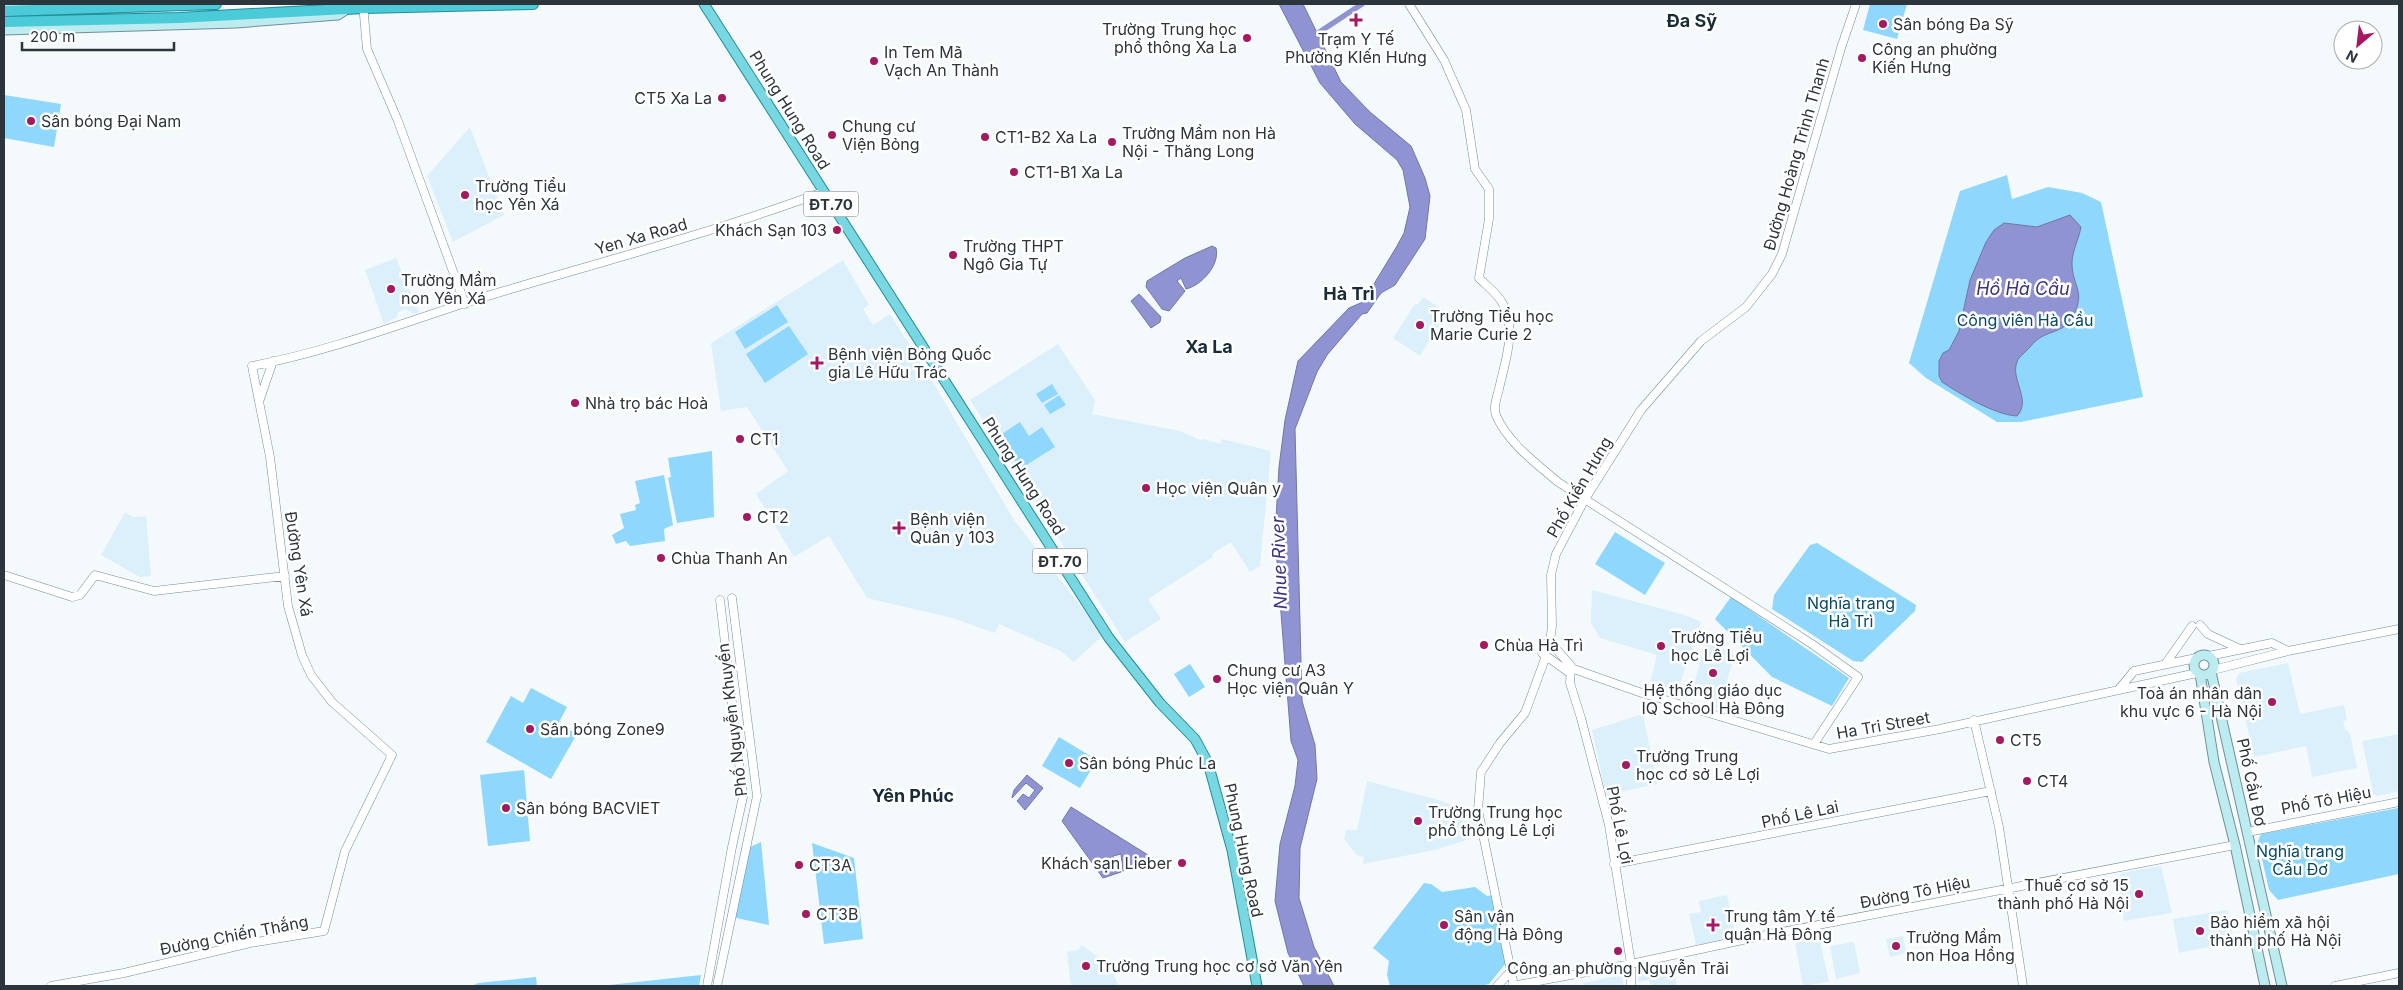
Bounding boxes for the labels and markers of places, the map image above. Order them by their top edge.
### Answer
marker: Trạm Y Tế Phường KIến Hưng [1349,13,1363,27]
place label: Sân bóng Đa Sỹ [1893,14,2014,34]
marker: Sân bóng Đa Sỹ [1877,18,1889,30]
place label: Trường Trung học phổ thông Xa La [1102,19,1237,57]
place label: Trạm Y Tế Phường KIến Hưng [1285,29,1427,67]
marker: Trường Trung học phổ thông Xa La [1241,32,1253,44]
place label: Công an phường Kiến Hưng [1872,39,1997,77]
place label: In Tem Mã Vạch An Thành [884,42,999,80]
marker: Công an phường Kiến Hưng [1856,52,1868,64]
marker: In Tem Mã Vạch An Thành [868,55,880,67]
place label: CT5 Xa La [634,88,712,108]
marker: CT5 Xa La [716,92,728,104]
place label: Sân bóng Đại Nam [41,111,181,131]
marker: Sân bóng Đại Nam [25,115,37,127]
place label: Chung cư Viện Bỏng [842,116,920,154]
place label: Trường Mầm non Hà Nội - Thăng Long [1122,123,1276,161]
place label: CT1-B2 Xa La [995,127,1097,147]
marker: Chung cư Viện Bỏng [826,129,838,141]
marker: CT1-B2 Xa La [979,131,991,143]
marker: Trường Mầm non Hà Nội - Thăng Long [1106,136,1118,148]
place label: CT1-B1 Xa La [1024,162,1123,182]
marker: CT1-B1 Xa La [1008,166,1020,178]
place label: Trường Tiểu học Yên Xá [475,176,566,214]
marker: Trường Tiểu học Yên Xá [459,189,471,201]
place label: Khách Sạn 103 [715,220,827,240]
marker: Khách Sạn 103 [831,224,843,236]
place label: Trường THPT Ngô Gia Tự [963,236,1064,274]
marker: Trường THPT Ngô Gia Tự [947,249,959,261]
place label: Trường Mầm non Yên Xá [401,270,497,308]
marker: Trường Mầm non Yên Xá [385,283,397,295]
place label: Trường Tiểu học Marie Curie 2 [1430,306,1554,344]
marker: Trường Tiểu học Marie Curie 2 [1414,319,1426,331]
place label: Bệnh viện Bỏng Quốc gia Lê Hữu Trác [828,344,992,382]
marker: Bệnh viện Bỏng Quốc gia Lê Hữu Trác [810,356,824,370]
place label: Nhà trọ bác Hoà [585,393,708,413]
marker: Nhà trọ bác Hoà [569,397,581,409]
place label: CT1 [750,429,779,449]
marker: CT1 [734,433,746,445]
place label: Học viện Quân y [1156,478,1281,498]
marker: Học viện Quân y [1140,482,1152,494]
place label: CT2 [757,507,789,527]
place label: Bệnh viện Quân y 103 [910,509,995,547]
marker: CT2 [741,511,753,523]
marker: Bệnh viện Quân y 103 [892,521,906,535]
place label: Chùa Thanh An [671,548,788,568]
marker: Chùa Thanh An [655,552,667,564]
place label: Trường Tiểu học Lê Lợi [1671,627,1762,665]
place label: Chùa Hà Trì [1494,635,1583,655]
marker: Chùa Hà Trì [1478,639,1490,651]
marker: Trường Tiểu học Lê Lợi [1655,640,1667,652]
place label: Chung cư A3 Học viện Quân Y [1227,660,1354,698]
marker: Hệ thống giáo dục IQ School Hà Đông [1707,667,1719,679]
marker: Chung cư A3 Học viện Quân Y [1211,673,1223,685]
place label: Hệ thống giáo dục IQ School Hà Đông [1641,680,1785,718]
place label: Toà án nhân dân khu vực 6 - Hà Nội [2120,683,2262,721]
marker: Toà án nhân dân khu vực 6 - Hà Nội [2266,696,2278,708]
place label: Sân bóng Zone9 [540,719,665,739]
marker: Sân bóng Zone9 [524,723,536,735]
place label: CT5 [2010,730,2042,750]
marker: CT5 [1994,734,2006,746]
place label: Trường Trung học cơ sở Lê Lợi [1636,746,1760,784]
place label: Sân bóng Phúc La [1079,753,1216,773]
marker: Sân bóng Phúc La [1063,757,1075,769]
marker: Trường Trung học cơ sở Lê Lợi [1620,759,1632,771]
place label: CT4 [2037,771,2068,791]
marker: CT4 [2021,775,2033,787]
place label: Sân bóng BACVIET [516,798,660,818]
marker: Sân bóng BACVIET [500,802,512,814]
place label: Trường Trung học phổ thông Lê Lợi [1428,802,1563,840]
marker: Trường Trung học phổ thông Lê Lợi [1412,815,1424,827]
place label: Khách sạn Lieber [1041,853,1172,873]
place label: CT3A [809,855,852,875]
marker: Khách sạn Lieber [1176,857,1188,869]
marker: CT3A [793,859,805,871]
place label: Thuế cơ sở 15 thành phố Hà Nội [1998,875,2129,913]
marker: Thuế cơ sở 15 thành phố Hà Nội [2133,888,2145,900]
place label: CT3B [816,904,858,924]
place label: Sân vận động Hà Đông [1454,906,1563,944]
place label: Trung tâm Y tế quận Hà Đông [1724,906,1835,944]
marker: CT3B [800,908,812,920]
place label: Bảo hiểm xã hội thành phố Hà Nội [2210,912,2341,950]
marker: Trung tâm Y tế quận Hà Đông [1706,918,1720,932]
marker: Sân vận động Hà Đông [1438,919,1450,931]
marker: Bảo hiểm xã hội thành phố Hà Nội [2194,925,2206,937]
place label: Trường Mầm non Hoa Hồng [1906,927,2015,965]
marker: Trường Mầm non Hoa Hồng [1890,940,1902,952]
marker: Công an phường Nguyễn Trãi [1612,945,1624,957]
place label: Trường Trung học cơ sở Văn Yên [1096,956,1343,976]
place label: Công an phường Nguyễn Trãi [1507,958,1729,978]
marker: Trường Trung học cơ sở Văn Yên [1080,960,1092,972]

